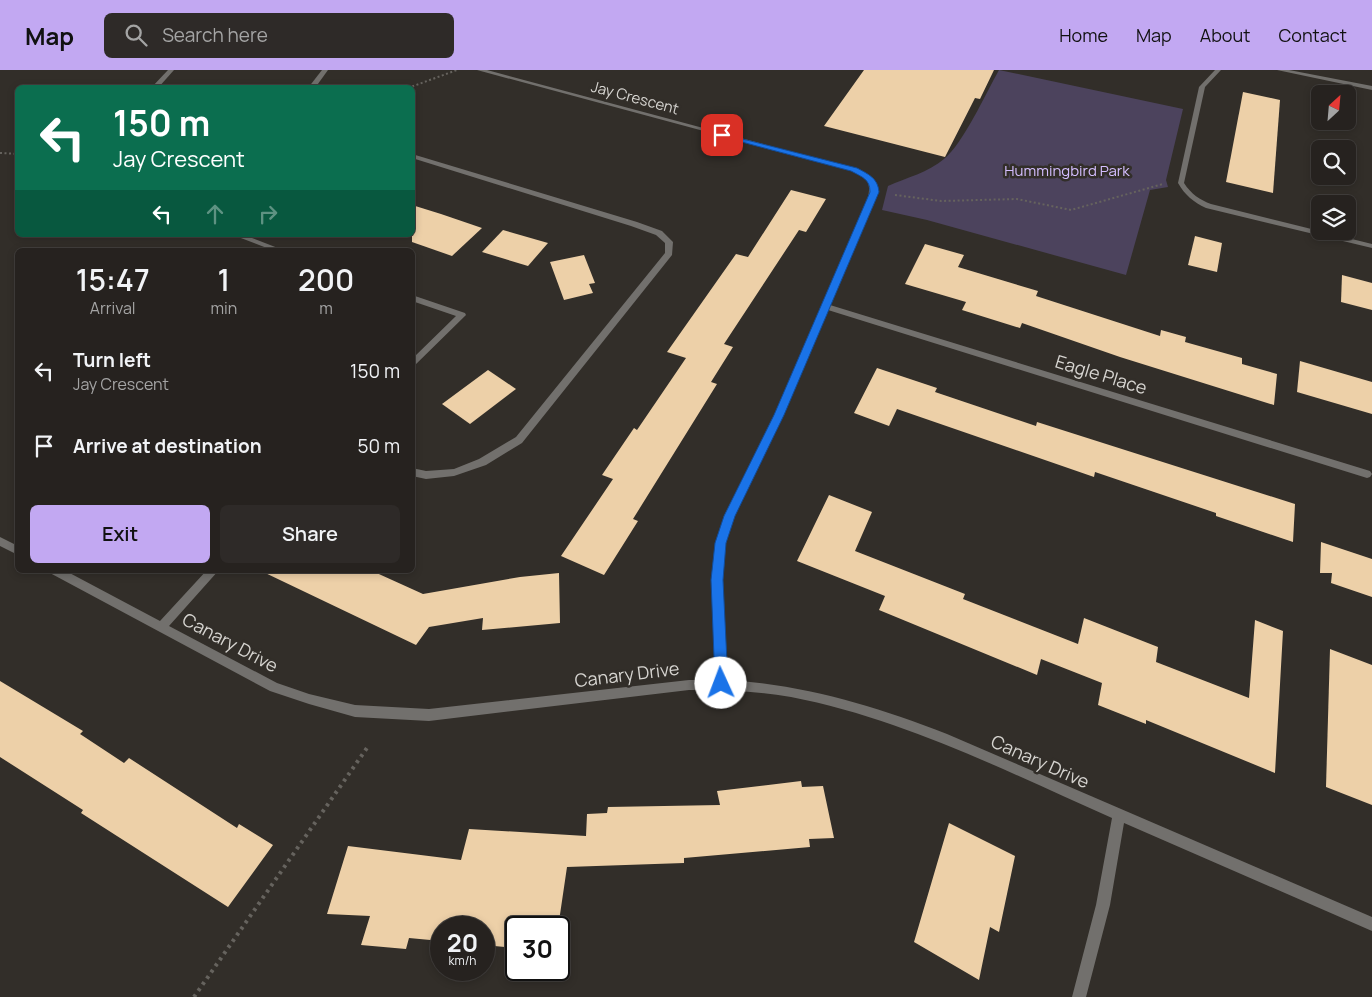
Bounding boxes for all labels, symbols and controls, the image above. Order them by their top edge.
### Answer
search box [104,13,454,58]
text: Map [25,19,74,52]
icon: search [122,21,150,49]
text: Search here [162,22,268,48]
text: Home [1059,23,1108,47]
text: Map [1136,23,1172,47]
text: About [1200,23,1250,47]
text: Contact [1278,23,1347,47]
street label: Jay Crescent [589,76,681,119]
north arrow [1311,85,1356,130]
map controls [1311,85,1356,240]
text: 150 m [113,99,210,147]
icon: left [30,105,95,170]
pin [701,114,743,156]
icon: arrive [708,121,736,149]
button: search [1311,140,1356,185]
text: Jay Crescent [113,144,245,174]
park label: Hummingbird Park [1004,160,1130,181]
button: layers [1311,195,1356,240]
icon: left [148,200,176,228]
icon: ahead [201,200,229,228]
icon: right [254,200,282,228]
text: 15:47 [76,259,150,300]
text: 1 [217,259,230,300]
text: 200 [298,259,354,300]
text: Arrival [90,297,136,319]
text: min [210,297,237,319]
text: m [319,297,333,319]
text: Turn left [73,347,151,373]
street label: Eagle Place [1053,349,1150,399]
icon: left [30,357,58,385]
text: 150 m [350,358,400,384]
text: Jay Crescent [73,373,169,395]
icon: arrive [30,432,58,460]
text: Arrive at destination [73,433,262,459]
text: 50 m [358,433,400,459]
button: Exit [30,505,210,563]
button: Share [220,505,400,563]
street label: Canary Drive [178,607,283,677]
street label: Canary Drive [573,656,681,692]
position arrow [694,656,746,708]
street label: Canary Drive [988,729,1093,793]
speed limit sign: 30 [505,916,570,981]
text: 20 [447,925,478,960]
text: km/h [449,952,476,969]

